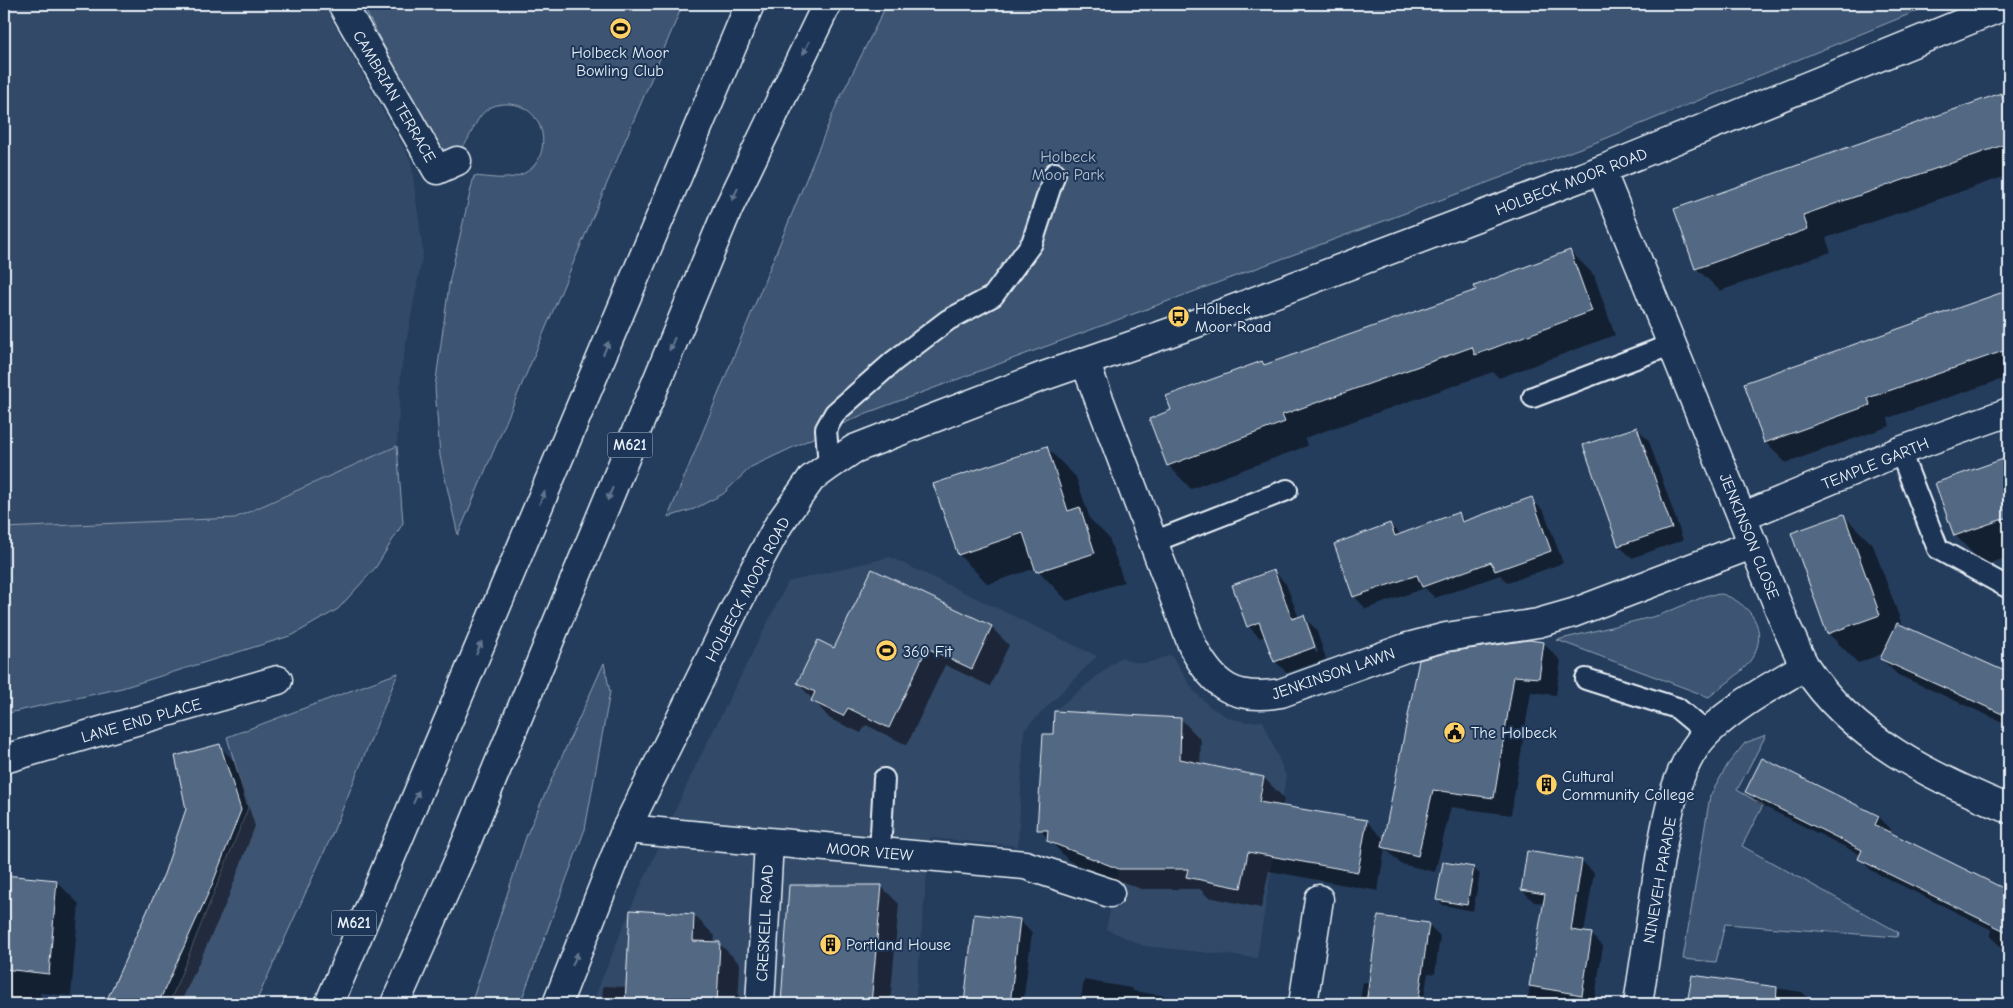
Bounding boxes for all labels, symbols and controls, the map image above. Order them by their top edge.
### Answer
sports icon: Holbeck Moor Bowling Club [608,16,632,40]
street label: CAMBRIAN TERRACE [349,27,439,166]
one-way arrow [802,40,810,55]
place label: Holbeck Moor Bowling Club [571,44,669,80]
street label: HOLBECK MOOR ROAD [1493,145,1650,219]
park label: Holbeck Moor Park [1032,148,1105,184]
one-way arrow [731,187,739,201]
place label: Holbeck Moor Road [1195,300,1272,336]
bus stop icon: Holbeck Moor Road [1167,305,1191,329]
one-way arrow [668,336,675,351]
one-way arrow [602,341,610,355]
road number: M621 [608,432,652,458]
street label: TEMPLE GARTH [1819,434,1931,494]
street label: JENKINSON CLOSE [1716,471,1783,602]
one-way arrow [606,487,614,501]
one-way arrow [539,491,547,505]
street label: HOLBECK MOOR ROAD [702,514,794,665]
sports icon: 360 Fit [875,639,899,663]
one-way arrow [476,640,484,655]
place label: 360 Fit [903,643,953,661]
street label: JENKINSON LAWN [1269,644,1397,703]
street label: LANE END PLACE [79,695,204,747]
public building icon: The Holbeck [1443,720,1467,744]
place label: The Holbeck [1471,724,1557,742]
place label: Cultural Community College [1562,768,1694,804]
building icon: Cultural Community College [1534,773,1558,797]
one-way arrow [413,790,421,804]
street label: NINEVEH PARADE [1640,815,1680,945]
street label: MOOR VIEW [826,839,914,865]
street label: CRESKELL ROAD [753,864,777,982]
road number: M621 [332,910,376,936]
building icon: Portland House [818,932,842,956]
place label: Portland House [846,936,951,954]
one-way arrow [571,952,579,966]

